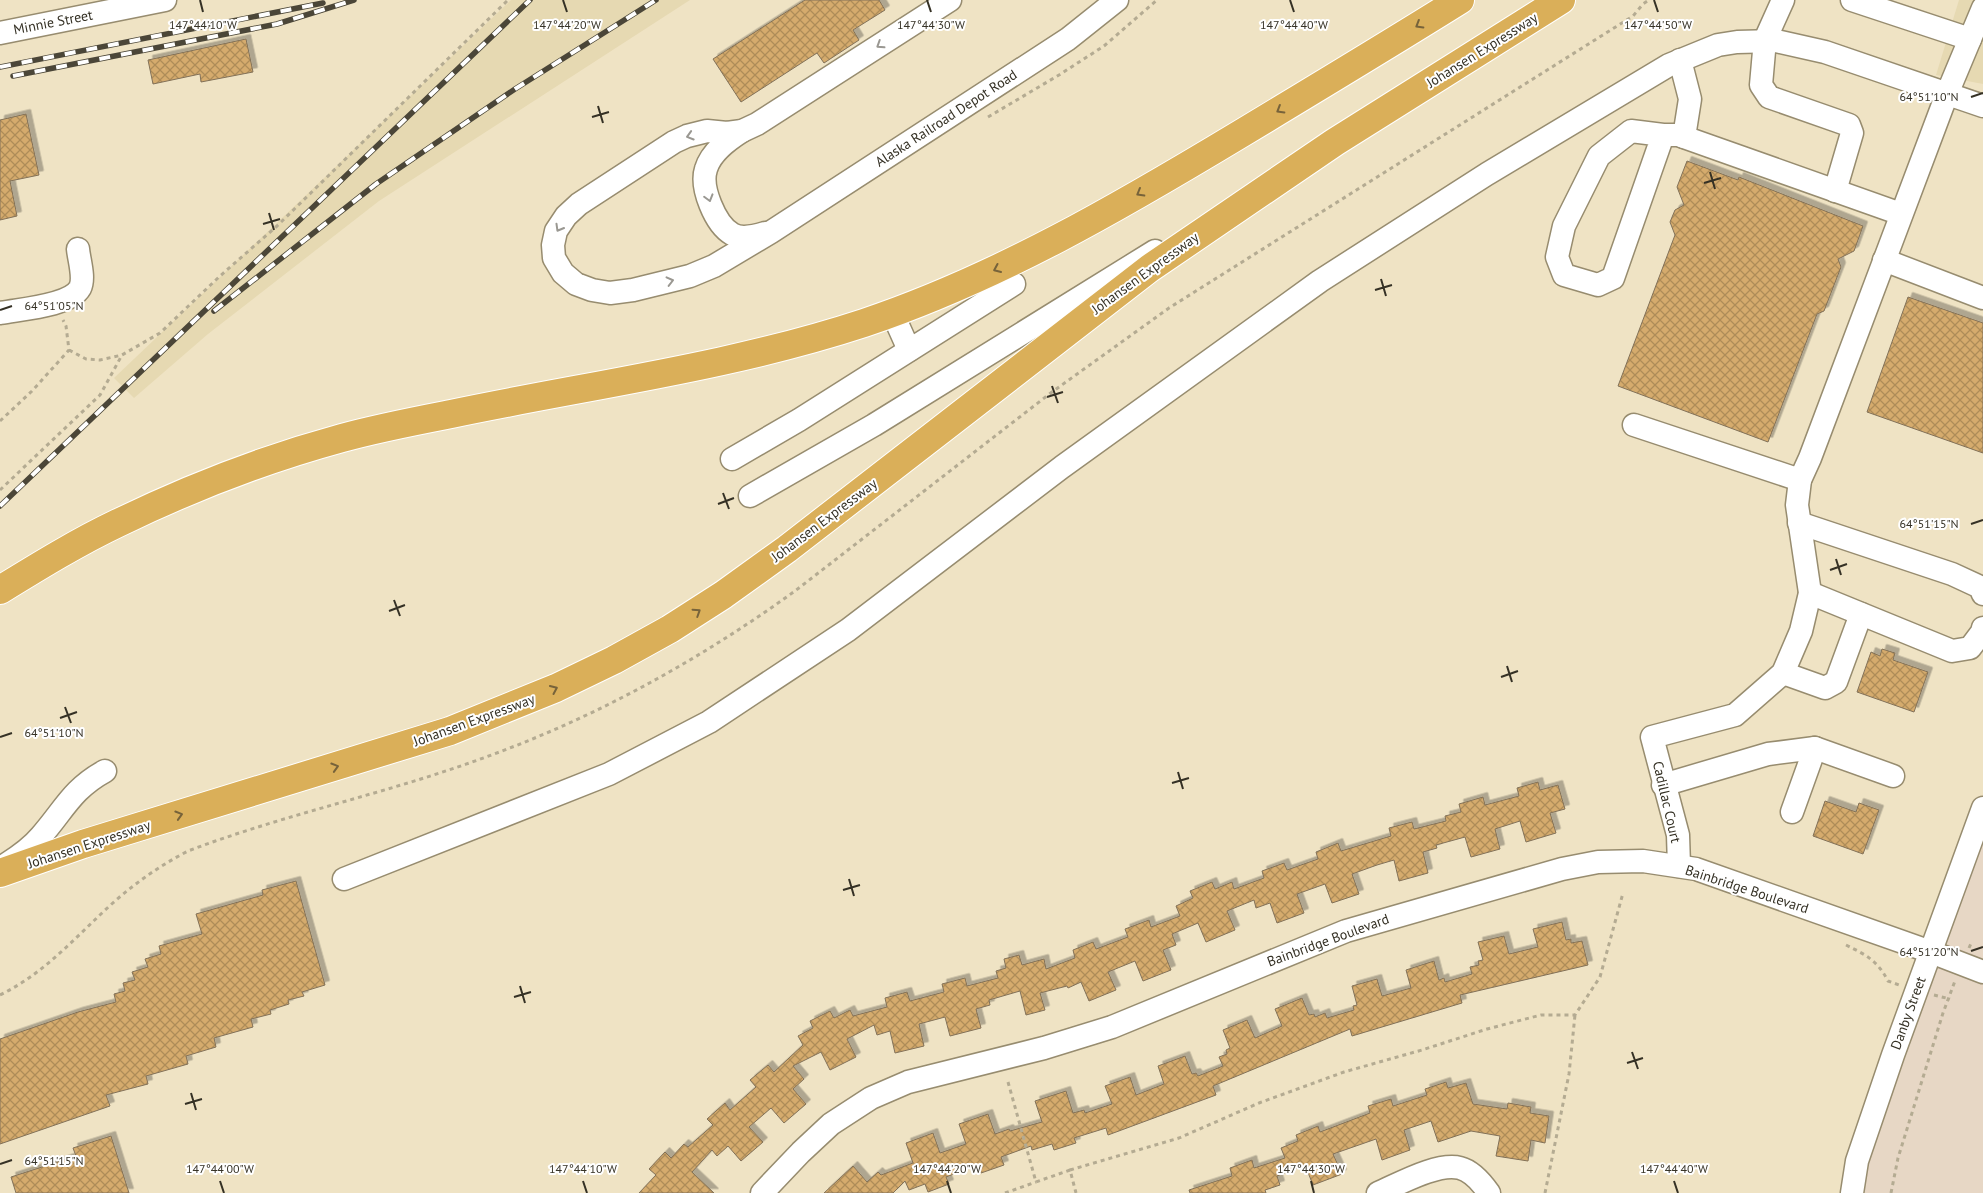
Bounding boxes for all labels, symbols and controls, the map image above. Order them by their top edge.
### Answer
street label: Minnie Street [12,5,94,39]
street label: Johansen Expressway [1422,8,1541,92]
text: 147°44'10"W [169,17,237,32]
text: 147°44'20"W [533,17,601,32]
text: 147°44'30"W [897,17,965,32]
text: 147°44'40"W [1260,17,1328,32]
text: 147°44'50"W [1624,17,1692,32]
one-way arrow [1415,19,1424,29]
one-way arrow [876,39,885,48]
street label: Alaska Railroad Depot Road [872,65,1020,171]
text: 64°51'10"N [1899,89,1959,104]
one-way arrow [1276,103,1285,113]
one-way arrow [687,130,695,140]
one-way arrow [1136,186,1145,196]
one-way arrow [703,194,713,202]
one-way arrow [555,222,565,231]
street label: Johansen Expressway [1087,228,1202,318]
one-way arrow [993,263,1002,273]
one-way arrow [666,276,674,286]
text: 64°51'05"N [24,298,84,313]
street label: Johansen Expressway [767,474,881,566]
text: 64°51'15"N [1899,516,1959,531]
one-way arrow [691,609,700,619]
one-way arrow [549,685,558,695]
street label: Johansen Expressway [410,690,538,751]
text: 64°51'10"N [24,725,84,740]
street label: Cadillac Court [1649,759,1685,845]
one-way arrow [330,762,338,772]
one-way arrow [175,810,183,820]
street label: Johansen Expressway [24,816,153,873]
street label: Bainbridge Boulevard [1683,861,1811,917]
street label: Bainbridge Boulevard [1264,910,1392,970]
text: 64°51'20"N [1899,944,1959,959]
street label: Danby Street [1886,974,1930,1052]
text: 64°51'15"N [24,1153,84,1168]
text: 147°44'00"W [186,1161,254,1176]
text: 147°44'10"W [549,1161,617,1176]
text: 147°44'20"W [913,1161,981,1176]
text: 147°44'30"W [1277,1161,1345,1176]
text: 147°44'40"W [1640,1161,1708,1176]

